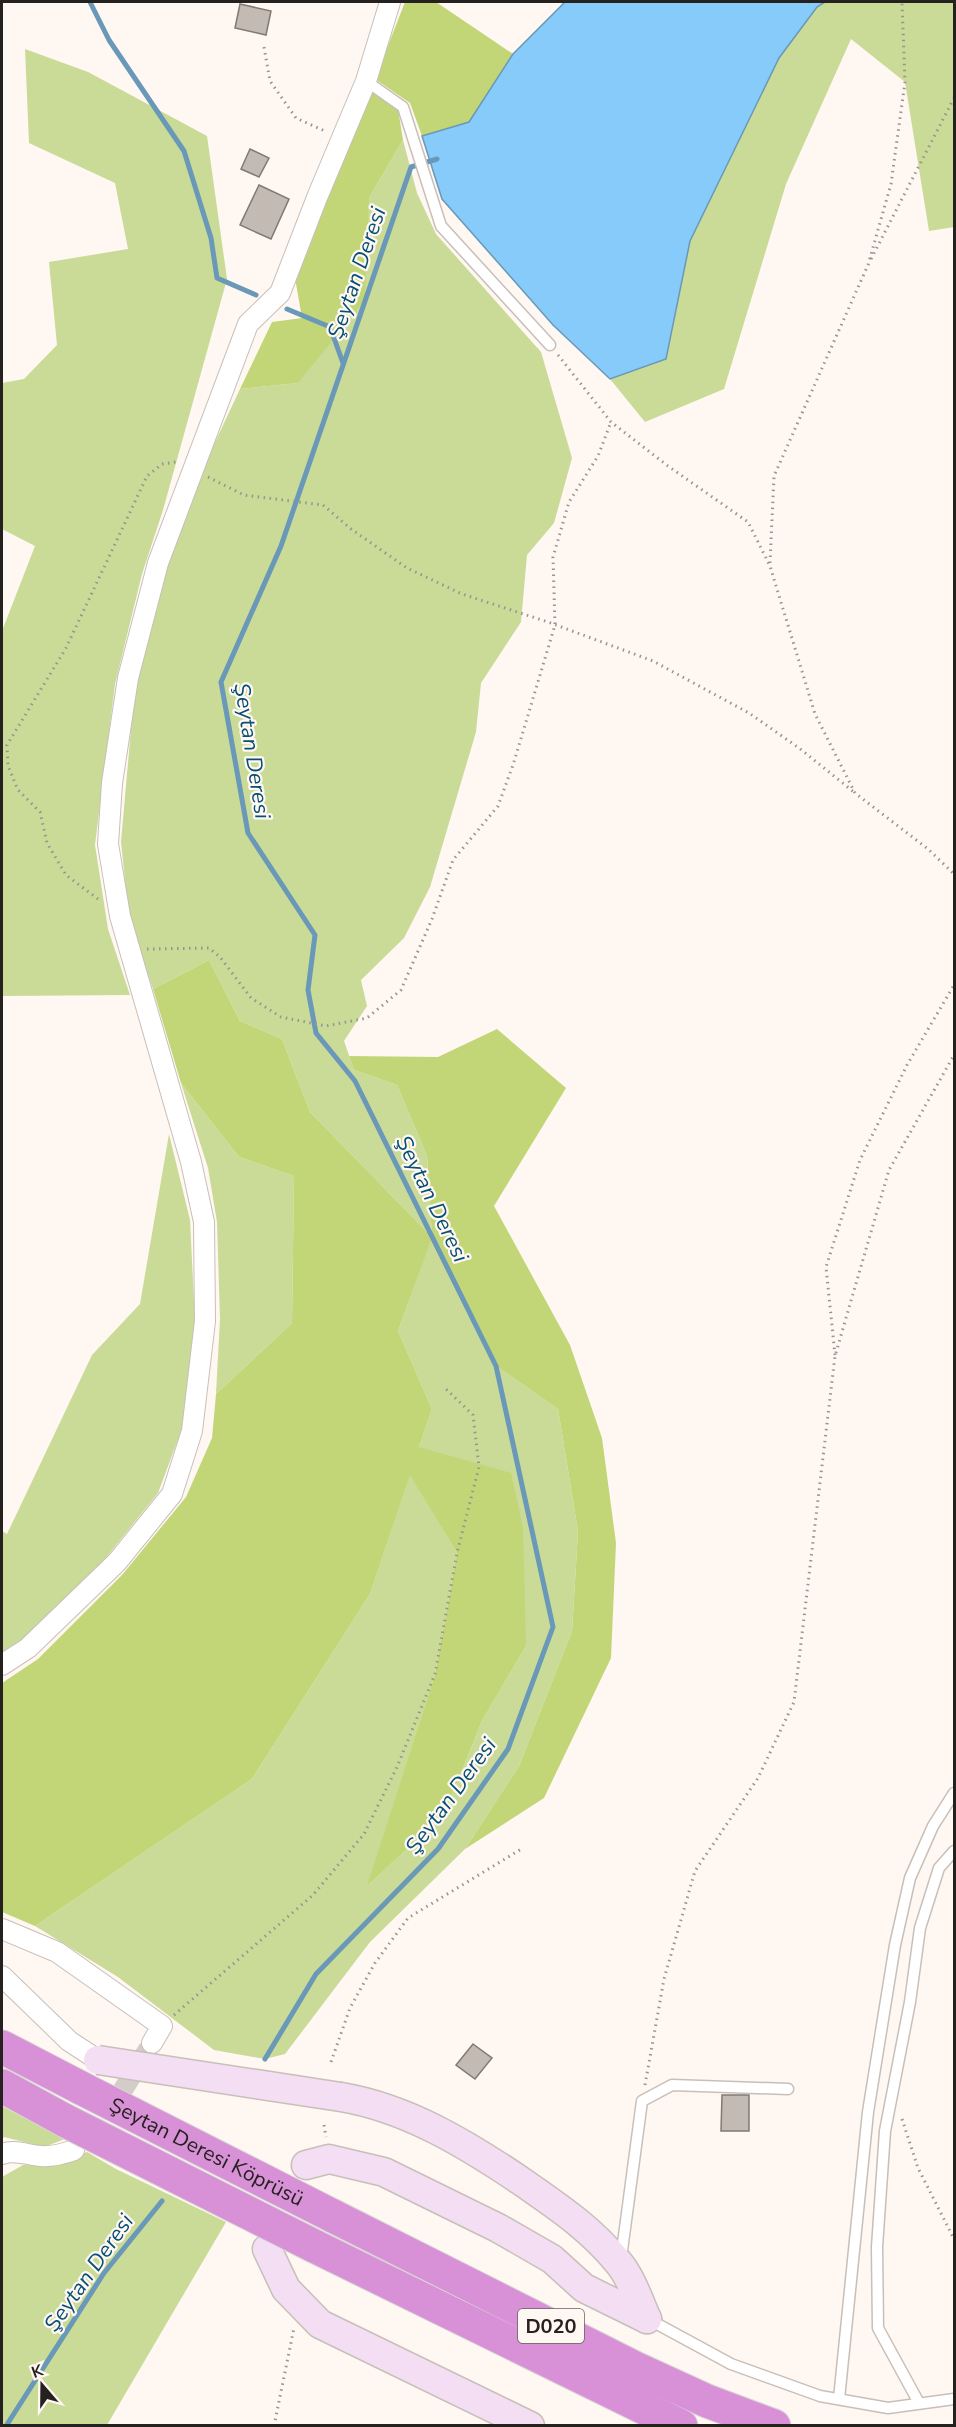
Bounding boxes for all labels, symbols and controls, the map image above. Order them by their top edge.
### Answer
water label: Şeytan Deresi [320,202,394,343]
water label: Şeytan Deresi [226,681,278,822]
water label: Şeytan Deresi [388,1131,476,1268]
water label: Şeytan Deresi [399,1731,504,1860]
street label: Şeytan Deresi Köprüsü [105,2091,309,2213]
water label: Şeytan Deresi [37,2207,141,2338]
road number: D020 [518,2309,584,2343]
north arrow [12,2355,72,2415]
text: K [28,2359,47,2384]

